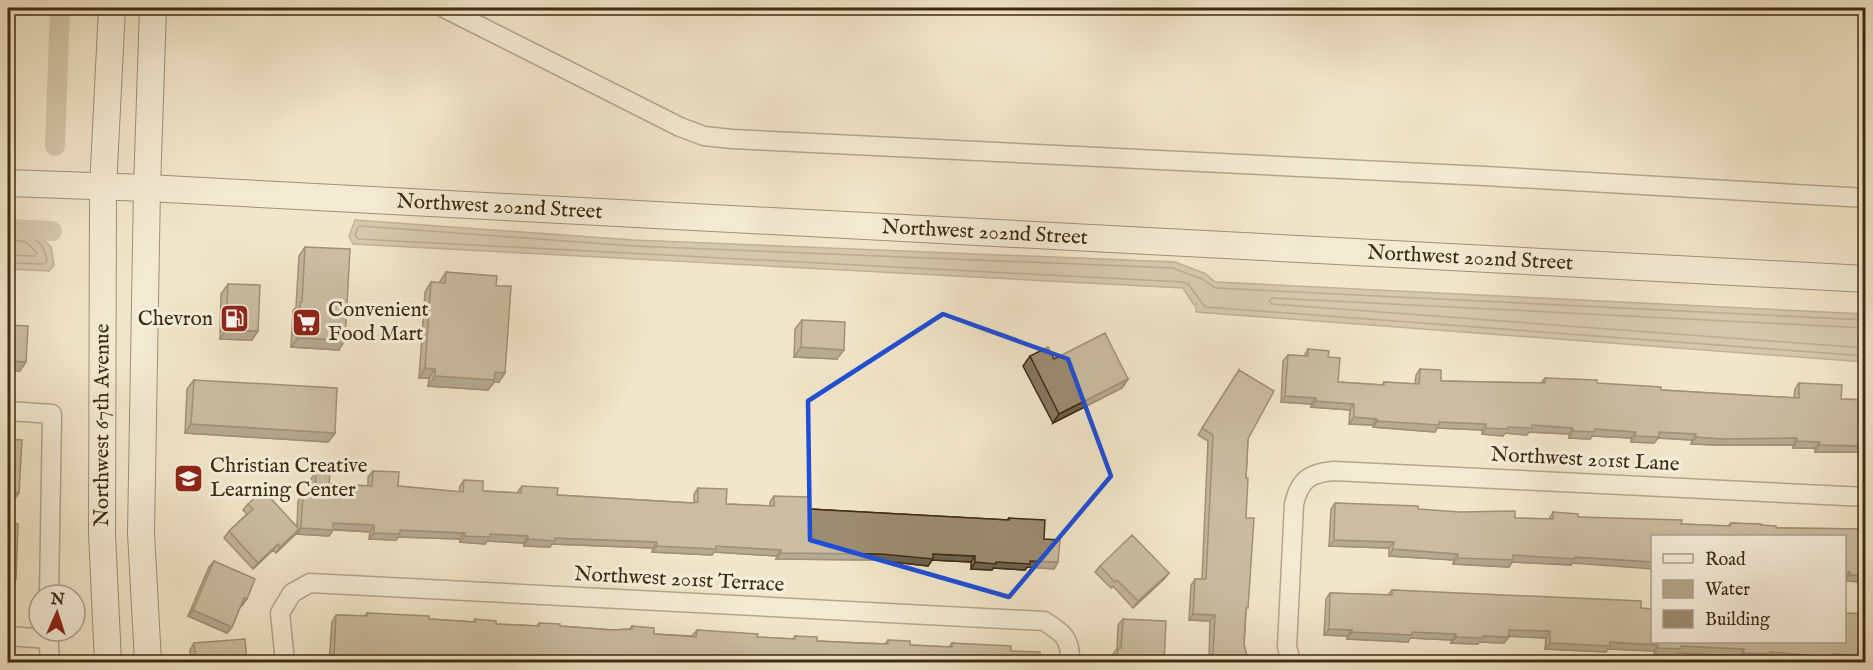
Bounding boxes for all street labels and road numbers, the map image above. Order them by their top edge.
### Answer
street label: Northwest 202nd Street [396,188,603,226]
street label: Northwest 202nd Street [881,213,1089,251]
street label: Northwest 202nd Street [1366,239,1574,277]
street label: Northwest 67th Avenue [89,323,116,527]
street label: Northwest 201st Lane [1490,442,1680,478]
street label: Northwest 201st Terrace [573,561,785,599]

